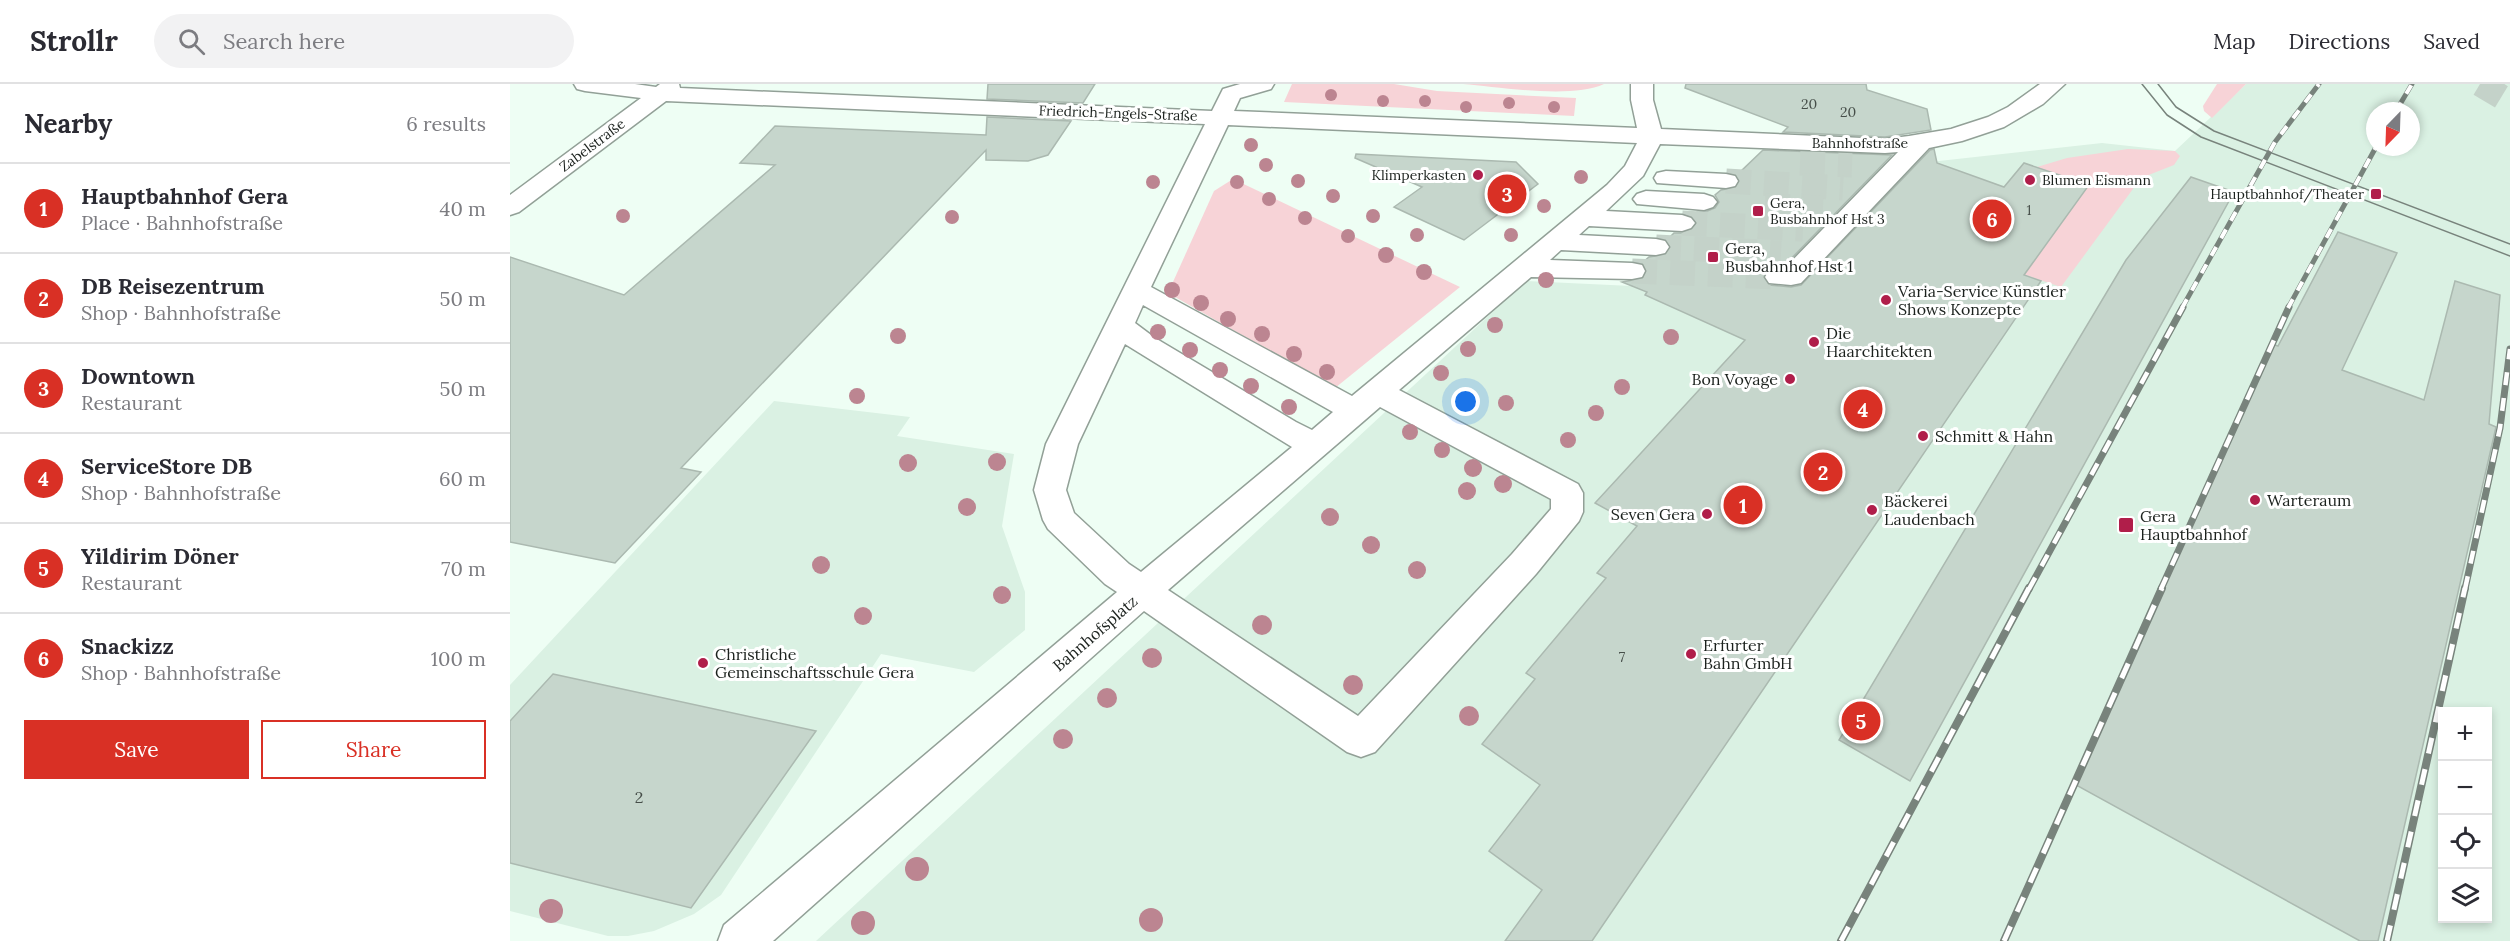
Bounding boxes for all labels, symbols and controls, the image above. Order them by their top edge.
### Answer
search box [154,14,574,68]
text: Strollr [30,23,118,59]
icon: search [175,25,208,58]
text: Search here [223,27,345,55]
text: Map [2213,28,2256,55]
text: Directions [2289,28,2390,55]
text: Saved [2423,28,2480,55]
house number: 20 [1801,95,1817,113]
street label: Friedrich-Engels-Straße [1038,101,1198,125]
north arrow [2366,102,2420,156]
house number: 20 [1840,103,1856,121]
text: Nearby [24,107,112,140]
text: 6 results [406,111,486,136]
street label: Zabelstraße [556,114,629,176]
street label: Bahnhofstraße [1812,134,1909,152]
place label: Klimperkasten [1372,166,1467,184]
marker: Klimperkasten [1471,168,1485,182]
place label: Blumen Eismann [2042,171,2151,189]
pin: 3 [1488,172,1526,216]
marker: Blumen Eismann [2023,173,2037,187]
text: Hauptbahnhof Gera [81,182,288,210]
place label: Hauptbahnhof/Theater [2210,185,2364,203]
marker: Hauptbahnhof/Theater [2369,187,2383,201]
place label: Gera, Busbahnhof Hst 3 [1770,194,1885,228]
text: 1 [39,196,48,221]
text: 40 m [440,196,486,221]
pin: 6 [1972,196,2012,242]
house number: 1 [2026,201,2032,219]
marker: Gera, Busbahnhof Hst 3 [1751,204,1765,218]
text: Place · Bahnhofstraße [81,210,283,235]
place label: Gera, Busbahnhof Hst 1 [1725,238,1853,276]
marker: Gera, Busbahnhof Hst 1 [1706,250,1720,264]
text: DB Reisezentrum [81,272,265,300]
place label: Varia-Service Künstler Shows Konzepte [1897,281,2066,319]
text: 2 [38,286,49,311]
text: 50 m [440,286,486,311]
marker: Varia-Service Künstler Shows Konzepte [1879,293,1893,307]
text: Shop · Bahnhofstraße [81,300,281,325]
place label: Die Haarchitekten [1826,323,1933,361]
marker: Die Haarchitekten [1807,335,1821,349]
text: Downtown [81,362,195,390]
place label: Bon Voyage [1692,369,1778,389]
marker: Bon Voyage [1783,372,1797,386]
text: 3 [38,376,49,401]
text: 50 m [440,376,486,401]
pin: 4 [1844,386,1882,432]
your location [1451,387,1480,416]
text: Restaurant [81,390,182,415]
place label: Schmitt & Hahn [1935,426,2053,446]
marker: Schmitt & Hahn [1916,429,1930,443]
pin: 2 [1804,450,1842,494]
text: ServiceStore DB [81,452,252,480]
text: 4 [38,466,49,491]
text: 60 m [439,466,486,491]
text: Shop · Bahnhofstraße [81,480,281,505]
pin: 1 [1724,482,1762,528]
place label: Warteraum [2267,490,2351,510]
place label: Bäckerei Laudenbach [1884,491,1975,529]
marker: Warteraum [2248,493,2262,507]
marker: Bäckerei Laudenbach [1865,503,1879,517]
place label: Seven Gera [1611,504,1695,524]
place label: Gera Hauptbahnhof [2140,506,2249,544]
marker: Seven Gera [1700,507,1714,521]
marker: Gera Hauptbahnhof [2117,516,2135,534]
text: Yildirim Döner [81,542,239,570]
text: 5 [38,556,49,581]
text: 70 m [441,556,486,581]
text: Restaurant [81,570,182,595]
street label: Bahnhofsplatz [1049,591,1141,675]
text: Snackizz [81,632,174,660]
place label: Erfurter Bahn GmbH [1703,635,1793,673]
place label: Christliche Gemeinschaftsschule Gera [715,644,914,682]
text: 6 [38,646,49,671]
text: 100 m [431,646,486,671]
marker: Erfurter Bahn GmbH [1684,647,1698,661]
house number: 7 [1619,648,1626,666]
marker: Christliche Gemeinschaftsschule Gera [696,656,710,670]
text: Shop · Bahnhofstraße [81,660,281,685]
pin: 5 [1842,698,1880,744]
map controls [2438,707,2492,923]
button: + [2438,707,2492,761]
button: Save [24,720,249,779]
button: Share [261,720,486,779]
button: − [2438,761,2492,815]
house number: 2 [635,787,643,807]
button: locate [2438,815,2492,869]
button: layers [2438,869,2492,923]

